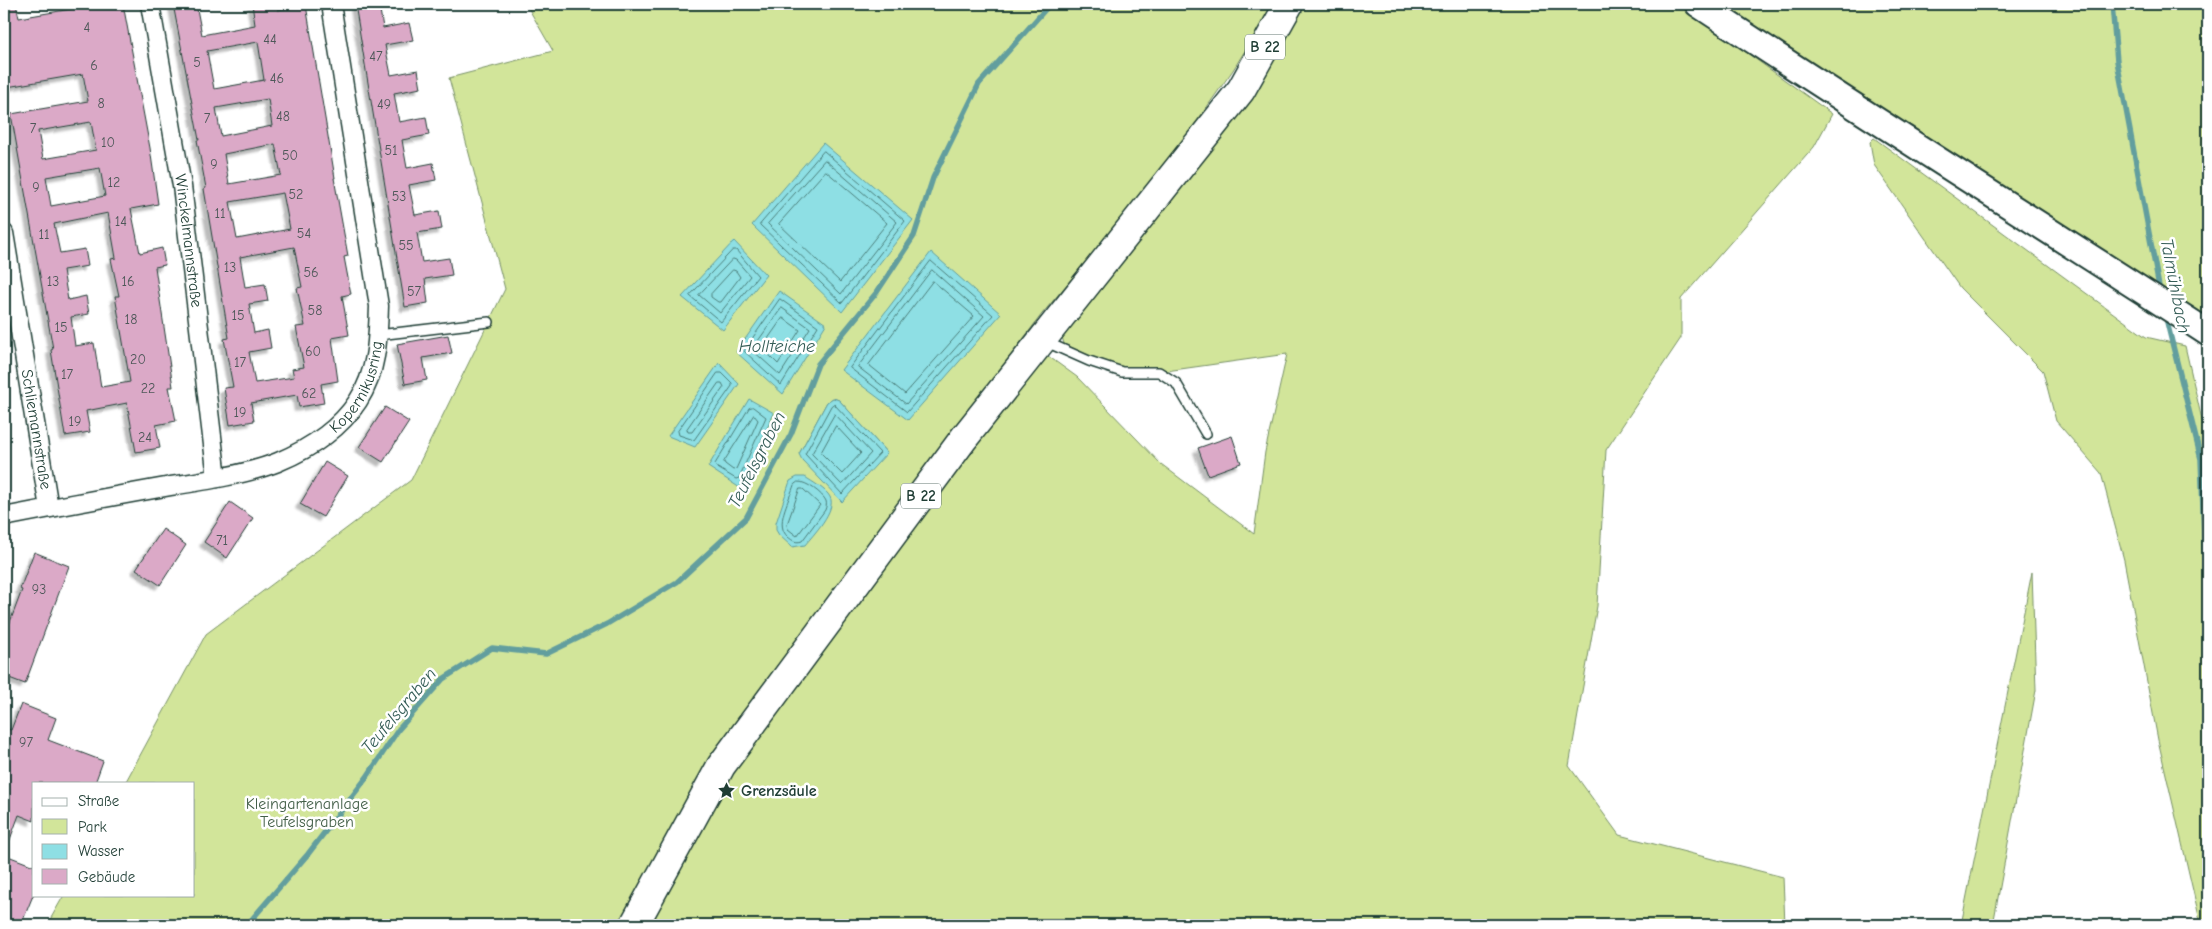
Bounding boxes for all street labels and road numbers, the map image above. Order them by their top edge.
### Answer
road number: B 22 [1245,34,1285,60]
street label: Winckelmannstraße [171,173,205,309]
street label: Kopernikusring [326,340,386,437]
street label: Schliemannstraße [17,368,55,491]
road number: B 22 [901,484,941,508]

